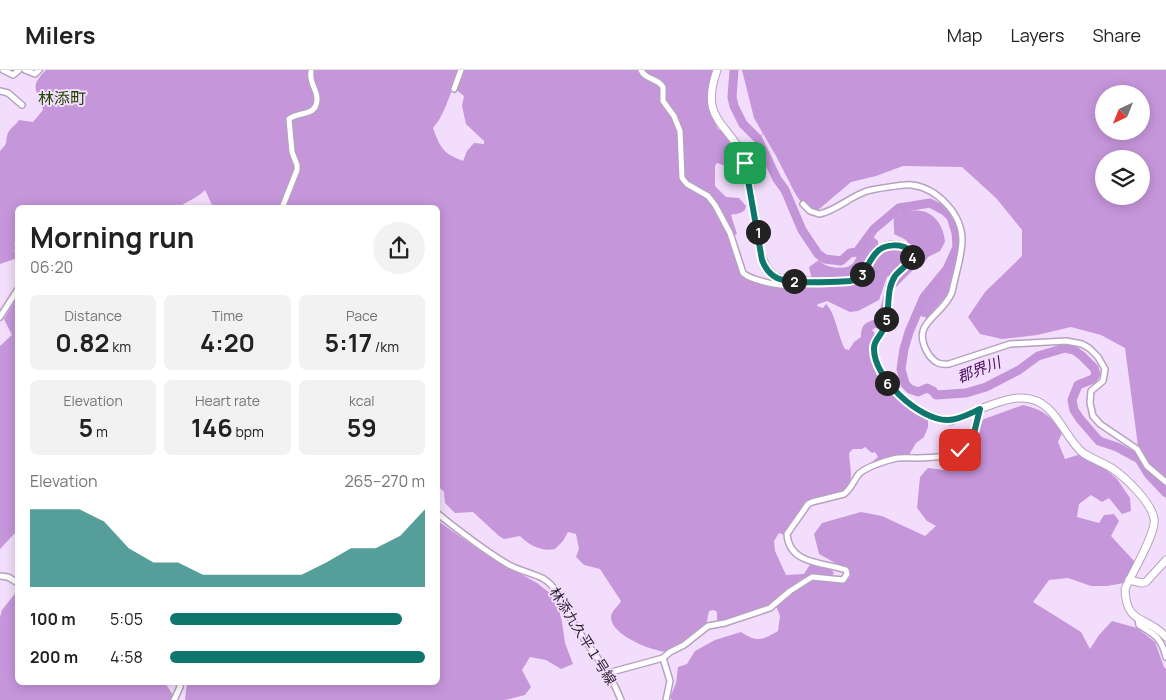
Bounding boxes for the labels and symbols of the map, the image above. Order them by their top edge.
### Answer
north arrow [1095,85,1150,140]
district label: 林添町 [38,87,86,109]
pin [724,142,766,184]
pin: 1 [746,220,770,244]
pin: 4 [900,244,924,270]
pin: 3 [850,262,874,286]
pin: 2 [782,268,806,294]
pin: 5 [874,306,898,332]
water label: 郡界川 [954,351,1005,387]
pin: 6 [874,370,900,396]
pin [939,429,981,471]
street label: 林添九久平１号線 [546,583,621,688]

